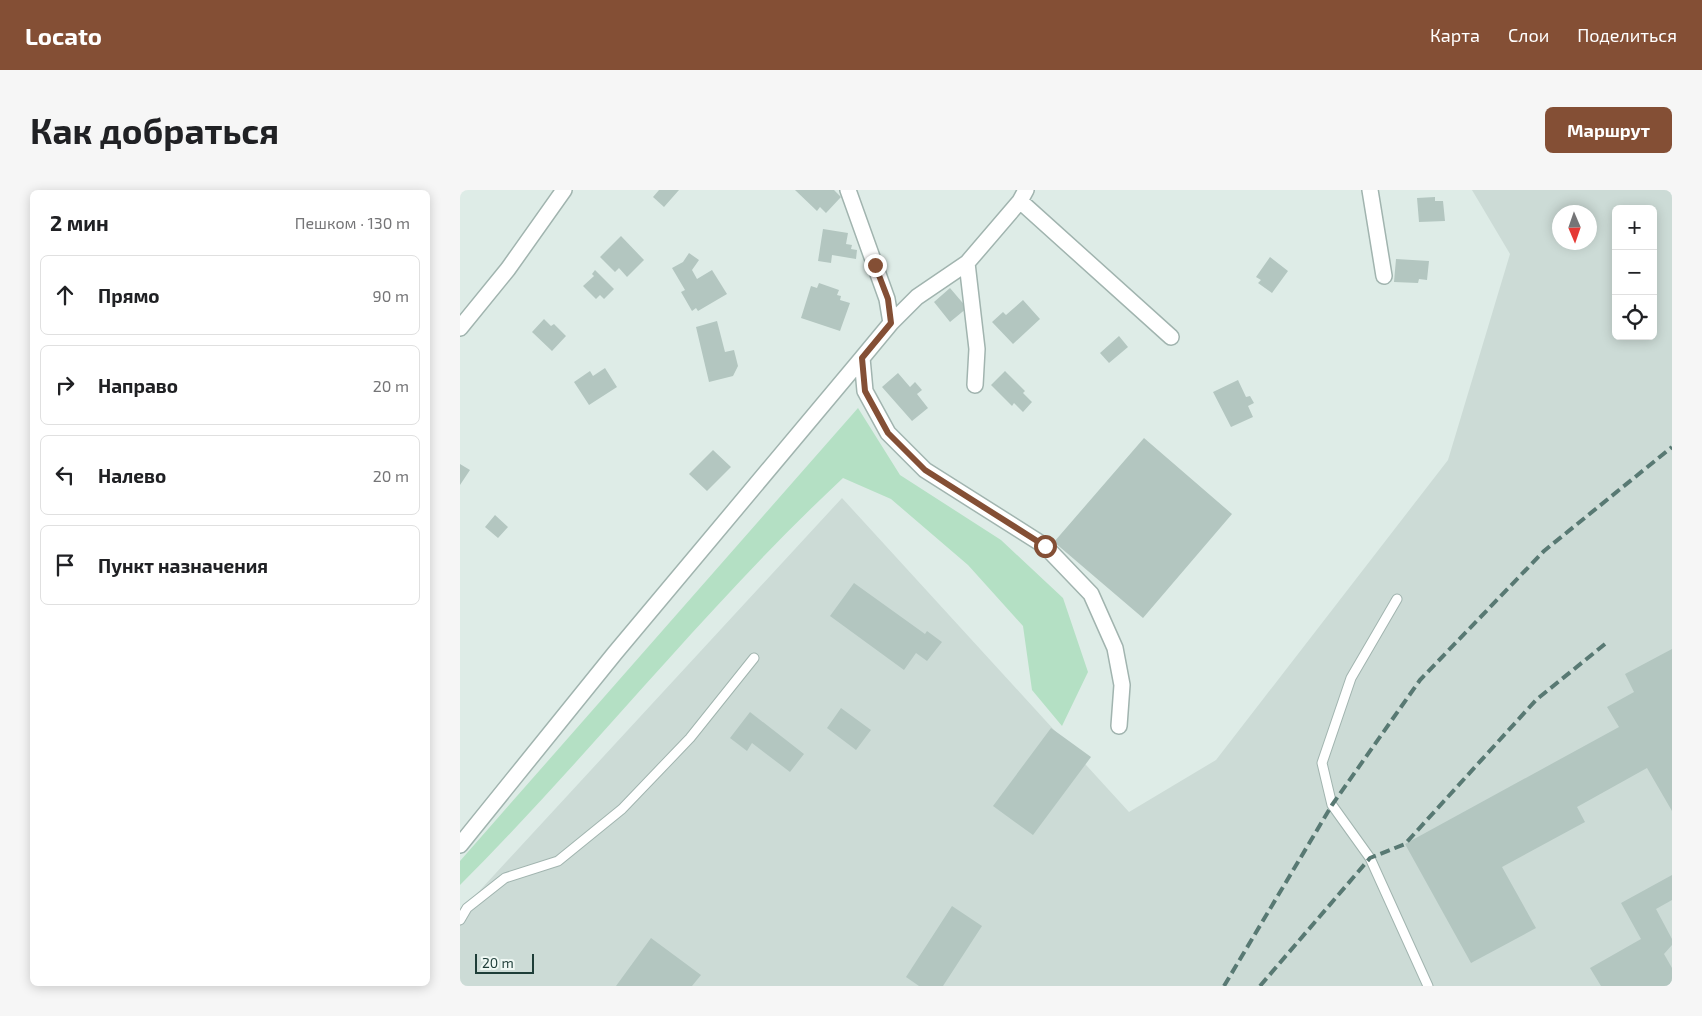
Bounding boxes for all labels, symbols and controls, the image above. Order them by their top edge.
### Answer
text: Locato [25,21,102,50]
text: Карта [1430,24,1480,46]
text: Слои [1508,24,1549,46]
text: Поделиться [1577,24,1677,46]
button: Маршрут [1545,107,1672,153]
text: Как добраться [30,109,279,151]
north arrow [1552,205,1597,250]
map controls [1612,205,1657,340]
button: + [1612,205,1657,250]
text: 2 мин [50,210,109,235]
text: Пешком · 130 m [295,213,410,232]
button: − [1612,250,1657,295]
route end [864,254,887,277]
icon: ahead [51,281,79,309]
text: Прямо [98,284,160,307]
text: 90 m [373,286,409,305]
button: locate [1612,295,1657,340]
icon: right [51,371,79,399]
text: Направо [98,374,178,397]
text: 20 m [373,376,409,395]
icon: left [51,461,79,489]
text: Налево [98,464,166,487]
text: 20 m [373,466,409,485]
route start [1034,535,1057,558]
icon: arrive [51,551,79,579]
text: Пункт назначения [98,554,268,577]
scale bar [475,951,534,974]
text: 20 m [482,954,514,971]

